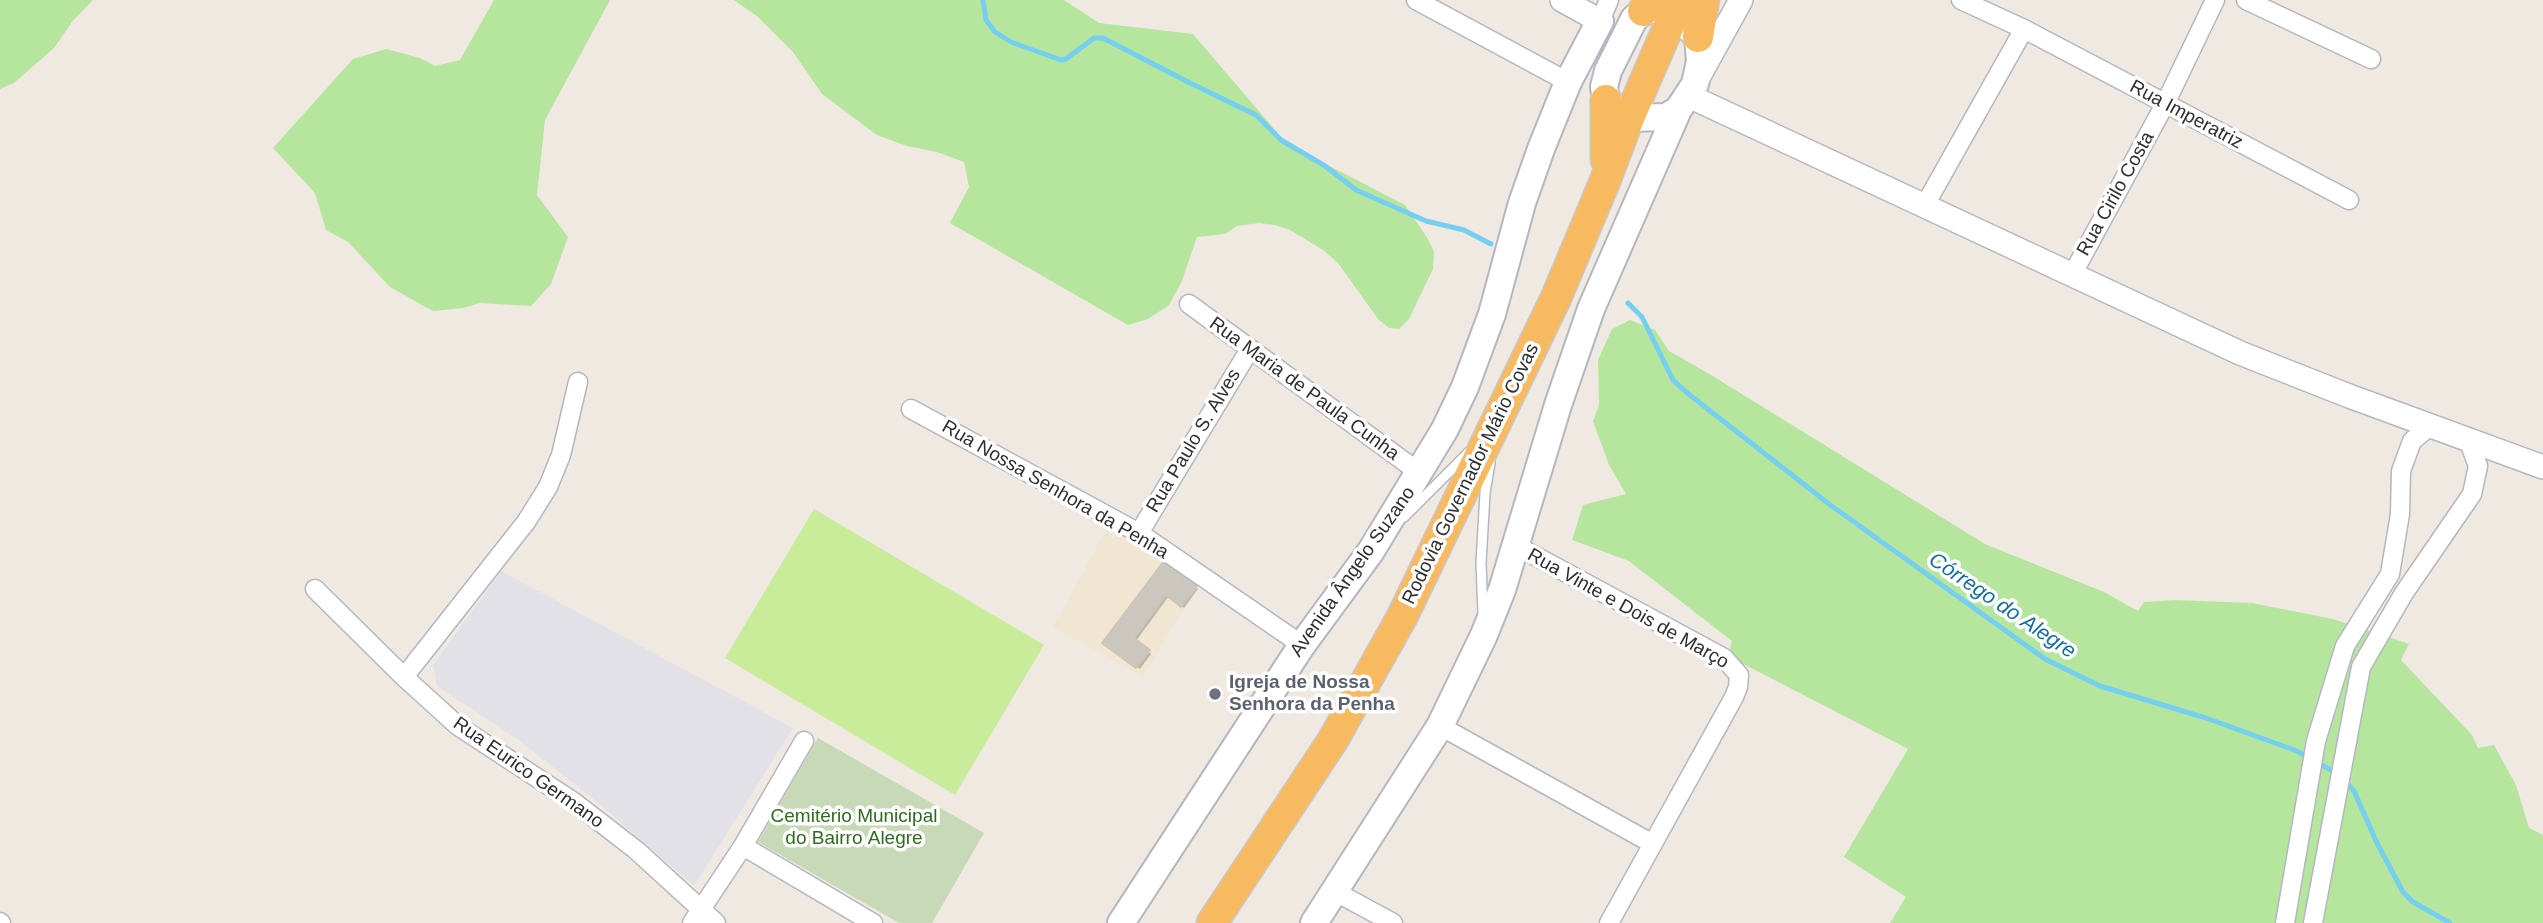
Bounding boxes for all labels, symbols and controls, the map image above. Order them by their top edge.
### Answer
street label: Rua Imperatriz [2126,76,2246,154]
street label: Rua Cirilo Costa [2072,128,2160,260]
street label: Rua Maria de Paula Cunha [1205,312,1403,466]
street label: Rodovia Governador Mário Covas [1398,340,1544,608]
street label: Rua Paulo S. Alves [1142,365,1246,517]
street label: Rua Nossa Senhora da Penha [938,416,1172,564]
street label: Avenida Ângelo Suzano [1286,483,1420,661]
street label: Rua Vinte e Dois de Março [1523,544,1733,674]
water label: Córrego do Alegre [1924,548,2080,664]
place label: Igreja de Nossa Senhora da Penha [1229,672,1395,716]
marker: Igreja de Nossa Senhora da Penha [1207,686,1223,702]
street label: Rua Eurico Germano [448,712,608,834]
park label: Cemitério Municipal do Bairro Alegre [771,806,937,850]

